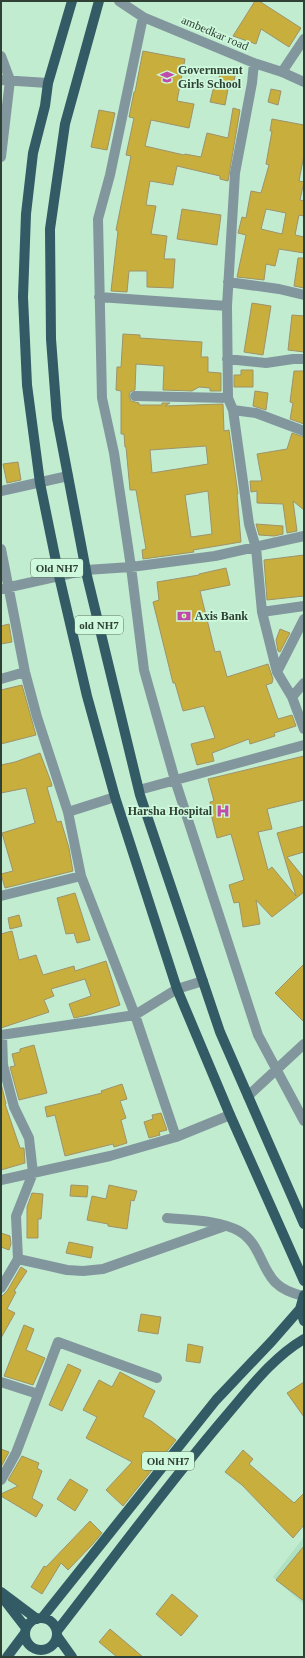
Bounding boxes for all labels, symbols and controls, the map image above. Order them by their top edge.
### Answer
street label: ambedkar road [179,13,251,53]
place label: Government Girls School [178,63,243,91]
school or university icon: Government Girls School [159,69,175,85]
road number: Old NH7 [31,559,83,577]
bank icon: Axis Bank [176,608,192,624]
place label: Axis Bank [195,609,248,623]
road number: old NH7 [75,616,123,634]
hospital icon: Harsha Hospital [215,803,231,819]
place label: Harsha Hospital [128,804,213,818]
road number: Old NH7 [142,1452,194,1470]

